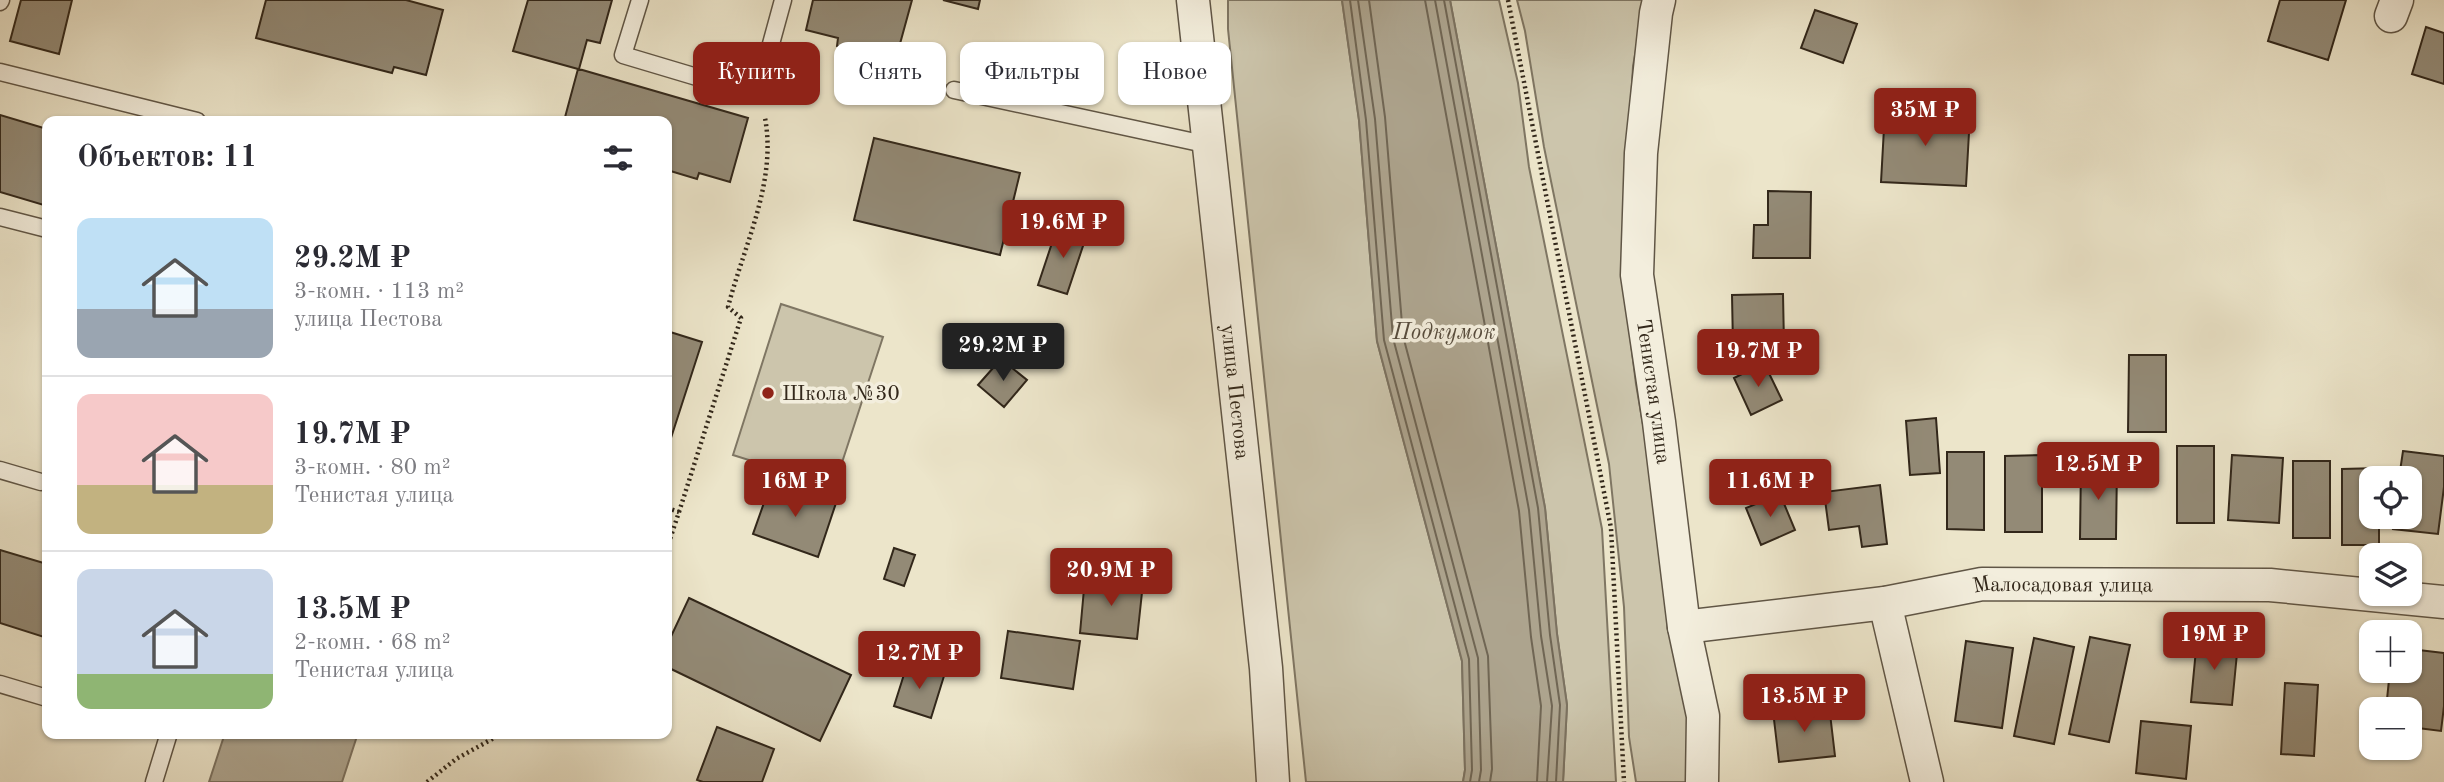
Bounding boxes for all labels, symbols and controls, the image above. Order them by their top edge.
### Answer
chip: Купить [693,42,820,105]
chip: Снять [834,42,946,105]
chip: Фильтры [960,42,1104,105]
chip: Новое [1118,42,1231,105]
pin: 35M ₽ [1876,88,1974,148]
text: 35M ₽ [1890,99,1960,122]
icon: filters [599,139,637,177]
text: Объектов: 11 [77,143,257,173]
pin: 19.6M ₽ [998,201,1128,260]
text: 19.6M ₽ [1018,211,1108,234]
text: 29.2M ₽ [294,244,411,274]
icon: home [133,246,217,330]
text: 3-комн. · 113 m² [294,280,464,303]
text: улица Пестова [294,308,443,331]
street label: Тенистая улица [1632,318,1673,465]
water label: Подкумок [1391,321,1496,345]
street label: улица Пестова [1216,323,1252,460]
pin: 29.2M ₽ [938,324,1068,383]
pin: 19.7M ₽ [1693,330,1823,389]
text: 29.2M ₽ [958,334,1048,357]
text: 19.7M ₽ [1713,340,1803,363]
place label: Школа №30 [782,384,900,405]
marker: Школа №30 [760,385,776,401]
text: 19.7M ₽ [294,420,411,450]
icon: home [133,422,217,506]
pin: 12.5M ₽ [2033,442,2163,502]
text: 12.5M ₽ [2053,453,2143,476]
text: 3-комн. · 80 m² [294,456,451,479]
pin: 16M ₽ [746,460,844,519]
pin: 11.6M ₽ [1705,460,1835,519]
map controls [2359,466,2422,760]
button: locate [2359,466,2422,529]
text: 16M ₽ [760,470,830,493]
text: 11.6M ₽ [1725,470,1815,493]
text: Тенистая улица [294,484,454,507]
button: layers [2359,543,2422,606]
pin: 20.9M ₽ [1046,548,1176,608]
text: 20.9M ₽ [1066,559,1156,582]
street label: Малосадовая улица [1971,574,2153,598]
text: 13.5M ₽ [294,595,411,625]
icon: home [133,597,217,681]
pin: 19M ₽ [2165,612,2263,672]
button: + [2359,620,2422,683]
text: 19M ₽ [2179,623,2249,646]
text: 2-комн. · 68 m² [294,631,451,654]
pin: 12.7M ₽ [854,632,984,691]
text: 12.7M ₽ [874,642,964,665]
text: Тенистая улица [294,659,454,682]
pin: 13.5M ₽ [1739,674,1869,734]
text: 13.5M ₽ [1759,685,1849,708]
button: − [2359,697,2422,760]

